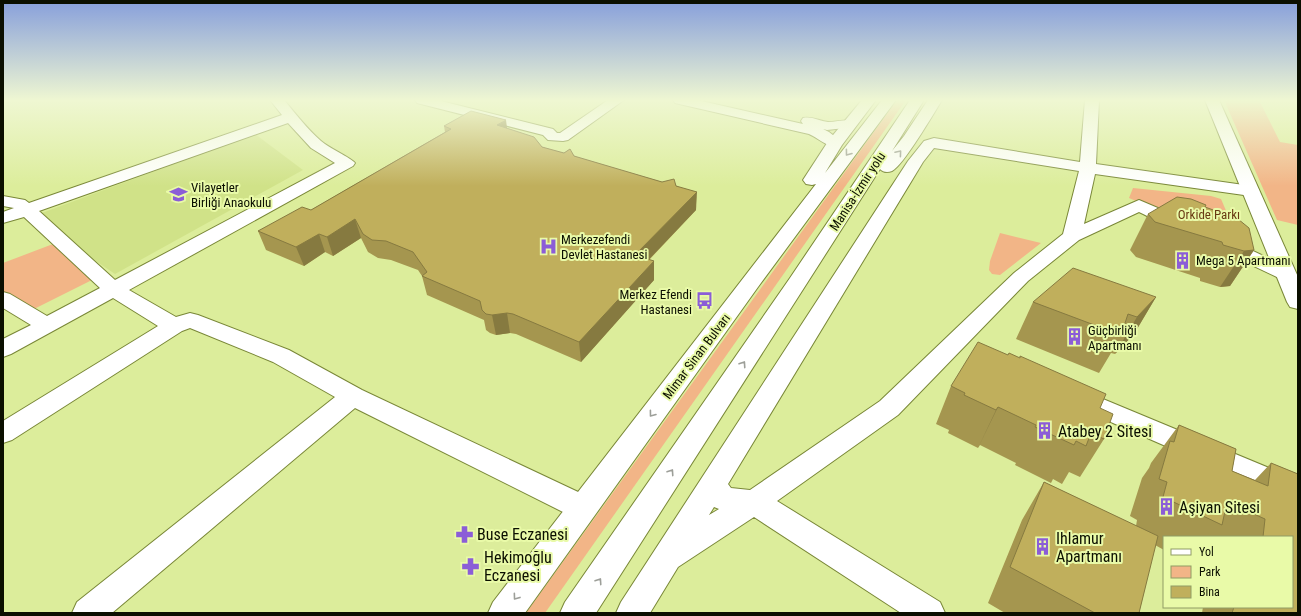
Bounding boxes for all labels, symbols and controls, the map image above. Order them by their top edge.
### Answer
street label: Manisa-İzmir yolu [826,149,888,233]
one-way arrow [846,149,853,156]
one-way arrow [894,150,901,157]
place label: Vilayetler Birliği Anaokulu [191,180,271,210]
school or university icon: Vilayetler Birliği Anaokulu [168,184,188,204]
park label: Orkide Parkı [1178,207,1240,222]
place label: Merkezefendi Devlet Hastanesi [561,232,648,262]
hospital icon: Merkezefendi Devlet Hastanesi [538,236,558,256]
building icon: Mega 5 Apartmanı [1173,250,1193,270]
place label: Mega 5 Apartmanı [1196,253,1291,268]
place label: Merkez Efendi Hastanesi [619,287,692,317]
bus stop icon: Merkez Efendi Hastanesi [695,291,715,311]
street label: Mimar Sinan Bulvarı [660,311,733,402]
place label: Güçbirliği Apartmanı [1088,323,1142,353]
building icon: Güçbirliği Apartmanı [1065,327,1085,347]
one-way arrow [738,361,746,368]
one-way arrow [650,410,657,417]
building icon: Atabey 2 Sitesi [1035,421,1055,441]
place label: Atabey 2 Sitesi [1058,422,1152,441]
one-way arrow [666,470,673,477]
building icon: Aşiyan Sitesi [1156,497,1176,517]
place label: Aşiyan Sitesi [1179,498,1260,517]
pharmacy icon: Buse Eczanesi [454,524,474,544]
place label: Buse Eczanesi [477,525,568,544]
place label: Ihlamur Apartmanı [1056,529,1122,566]
legend [1163,536,1293,608]
building icon: Ihlamur Apartmanı [1033,537,1053,557]
text: Yol [1199,545,1214,559]
place label: Hekimoğlu Eczanesi [484,548,552,585]
pharmacy icon: Hekimoğlu Eczanesi [461,556,481,576]
text: Park [1199,565,1221,579]
one-way arrow [594,578,601,585]
text: Bina [1199,585,1220,599]
one-way arrow [514,593,521,600]

